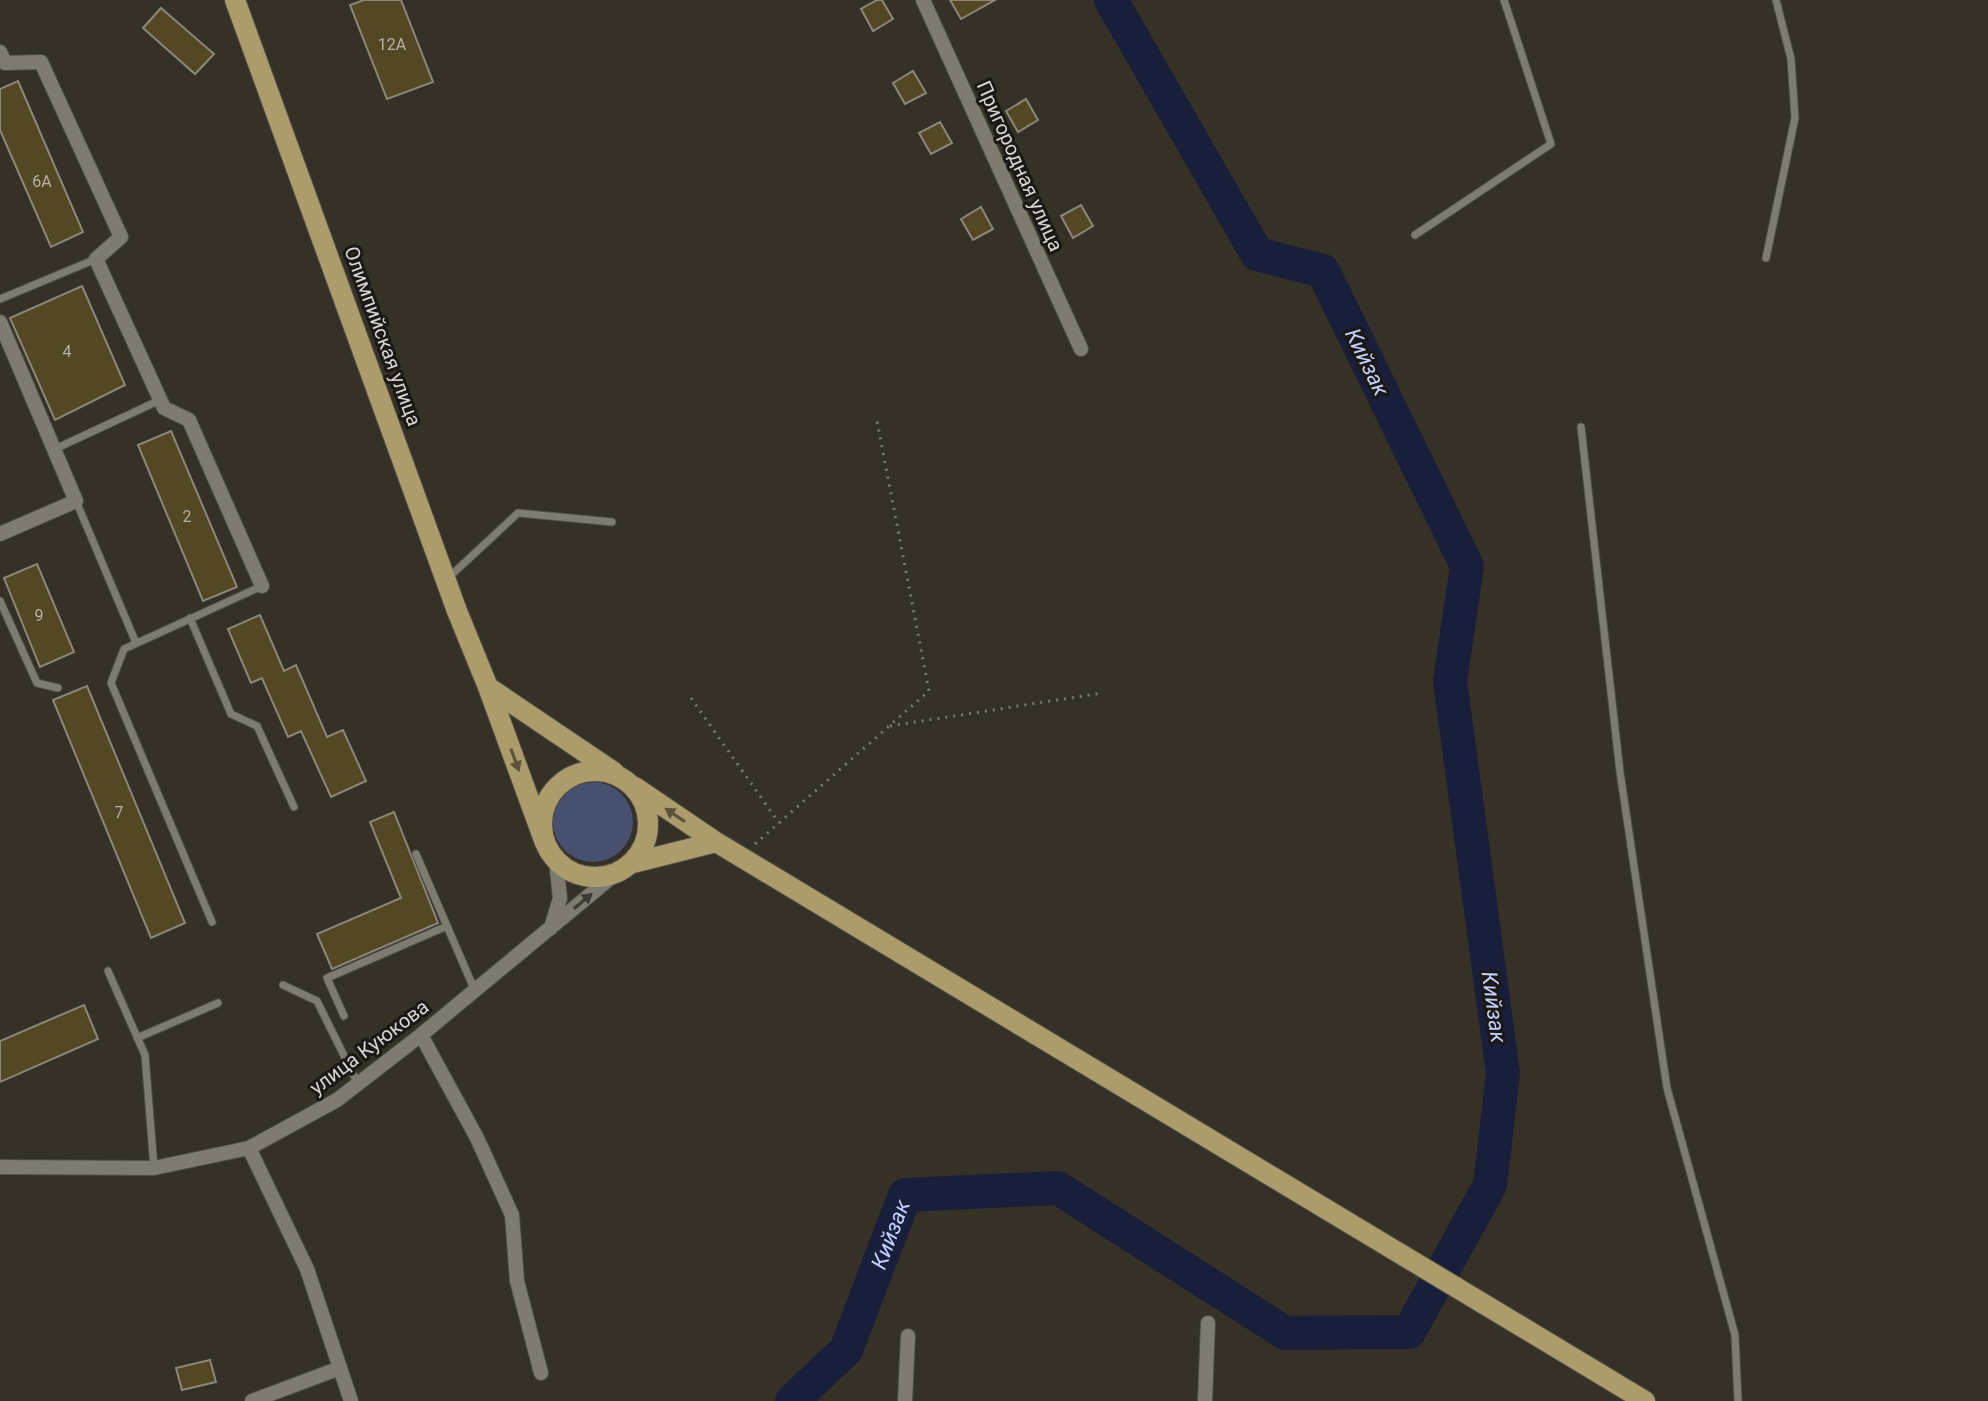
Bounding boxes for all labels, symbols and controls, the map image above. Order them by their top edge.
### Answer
house number: 12А [378,35,407,54]
street label: Пригородная улица [972,77,1068,255]
house number: 6А [32,172,52,191]
street label: Олимпийская улица [339,243,427,429]
water label: Кийзак [1340,324,1394,400]
house number: 4 [63,342,72,361]
house number: 2 [183,507,192,526]
house number: 9 [35,606,44,625]
one-way arrow [509,749,521,773]
house number: 7 [115,803,124,822]
one-way arrow [665,808,686,823]
one-way arrow [573,893,592,911]
water label: Кийзак [1477,970,1511,1045]
street label: улица Куюкова [305,995,433,1099]
water label: Кийзак [865,1196,915,1273]

